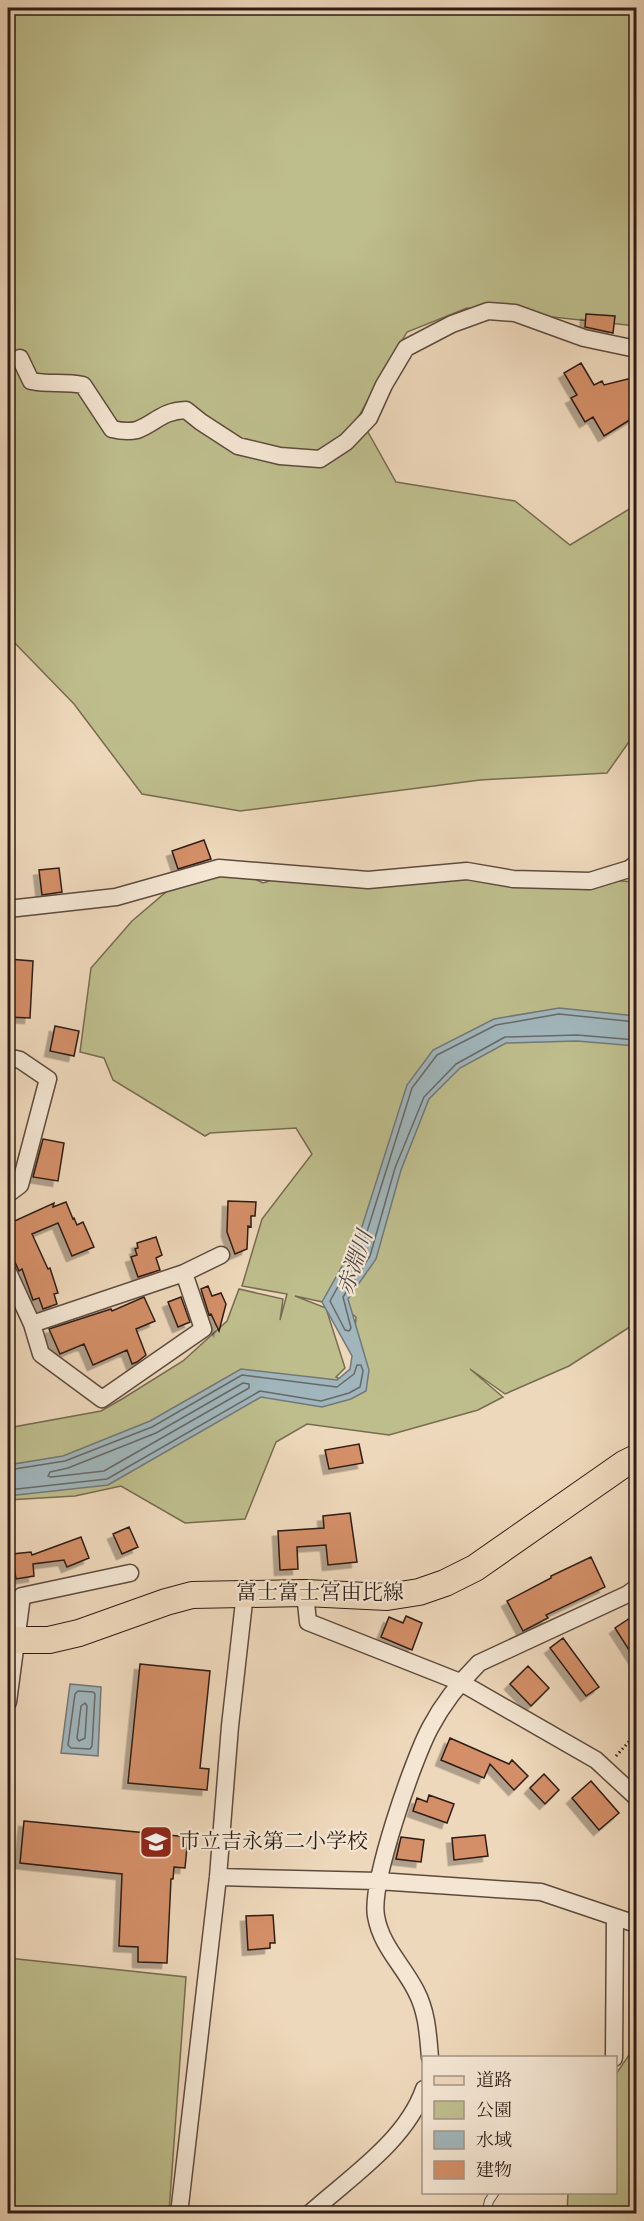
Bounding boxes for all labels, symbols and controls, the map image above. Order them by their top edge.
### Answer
water label: 赤淵川 [332,1225,381,1299]
street label: 富士富士宮由比線 [236,1580,404,1607]
school or university icon: 市立吉永第二小学校 [138,1824,174,1860]
place label: 市立吉永第二小学校 [179,1829,368,1856]
legend [422,2056,617,2194]
text: 道路 [476,2070,512,2093]
text: 公園 [476,2100,512,2123]
text: 水域 [476,2130,512,2153]
text: 建物 [476,2160,512,2183]

